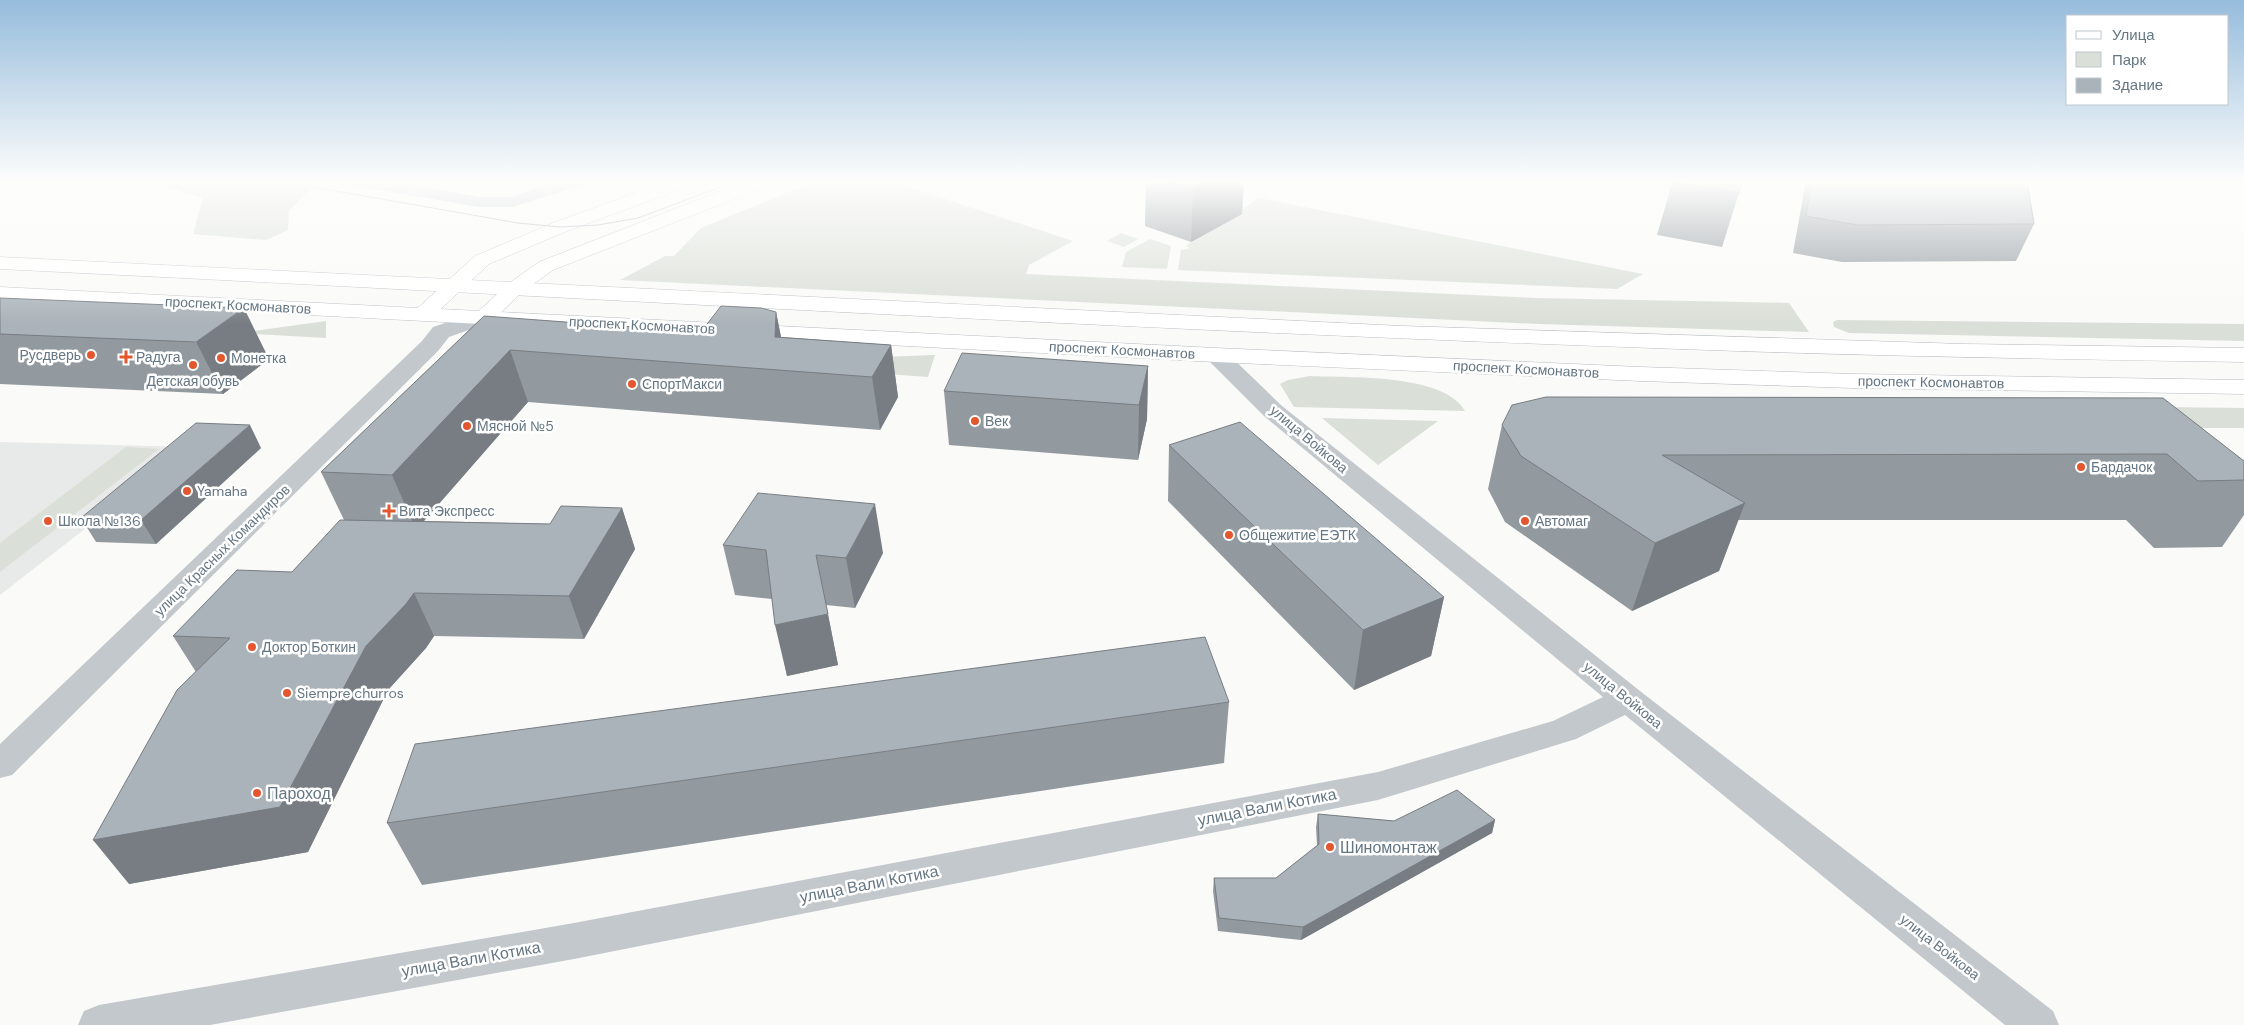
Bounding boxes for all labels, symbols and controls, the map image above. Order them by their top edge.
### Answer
legend [2066,15,2229,105]
text: Улица [2112,25,2155,45]
text: Парк [2112,50,2146,70]
text: Здание [2112,75,2163,95]
street label: проспект Космонавтов [164,292,312,318]
street label: проспект Космонавтов [568,312,716,338]
street label: проспект Космонавтов [1048,337,1196,363]
place label: Русдверь [20,346,81,364]
place label: Радуга [136,348,181,366]
marker: Русдверь [85,349,97,361]
place label: Монетка [231,349,287,367]
marker: Радуга [120,351,132,363]
marker: Монетка [215,352,227,364]
street label: проспект Космонавтов [1452,356,1600,382]
marker: Детская обувь [187,359,199,371]
place label: Детская обувь [147,372,239,390]
street label: проспект Космонавтов [1858,372,2004,392]
place label: СпортМакси [642,375,722,393]
marker: СпортМакси [626,378,638,390]
street label: улица Войкова [1266,401,1352,477]
place label: Век [985,412,1009,430]
marker: Век [969,415,981,427]
place label: Мясной №5 [477,417,554,435]
marker: Мясной №5 [461,420,473,432]
place label: Бардачок [2091,458,2153,476]
marker: Бардачок [2075,461,2087,473]
street label: улица Красных Командиров [150,480,294,620]
place label: Yamaha [197,482,247,500]
marker: Yamaha [181,485,193,497]
place label: Вита Экспресс [399,502,494,520]
marker: Вита Экспресс [383,505,395,517]
place label: Школа №136 [58,512,141,530]
place label: Автомаг [1535,512,1588,530]
marker: Школа №136 [42,515,54,527]
marker: Автомаг [1519,515,1531,527]
place label: Общежитие ЕЭТК [1239,526,1357,544]
marker: Общежитие ЕЭТК [1223,529,1235,541]
place label: Доктор Боткин [262,638,356,656]
marker: Доктор Боткин [246,641,258,653]
street label: улица Войкова [1580,658,1666,732]
place label: Siempre churros [297,684,404,702]
marker: Siempre churros [281,687,293,699]
place label: Пароход [267,783,331,804]
street label: улица Вали Котика [1196,783,1338,831]
marker: Пароход [251,787,263,799]
place label: Шиномонтаж [1340,837,1437,858]
marker: Шиномонтаж [1324,841,1336,853]
street label: улица Вали Котика [798,860,940,908]
street label: улица Войкова [1897,910,1984,984]
street label: улица Вали Котика [400,936,542,982]

